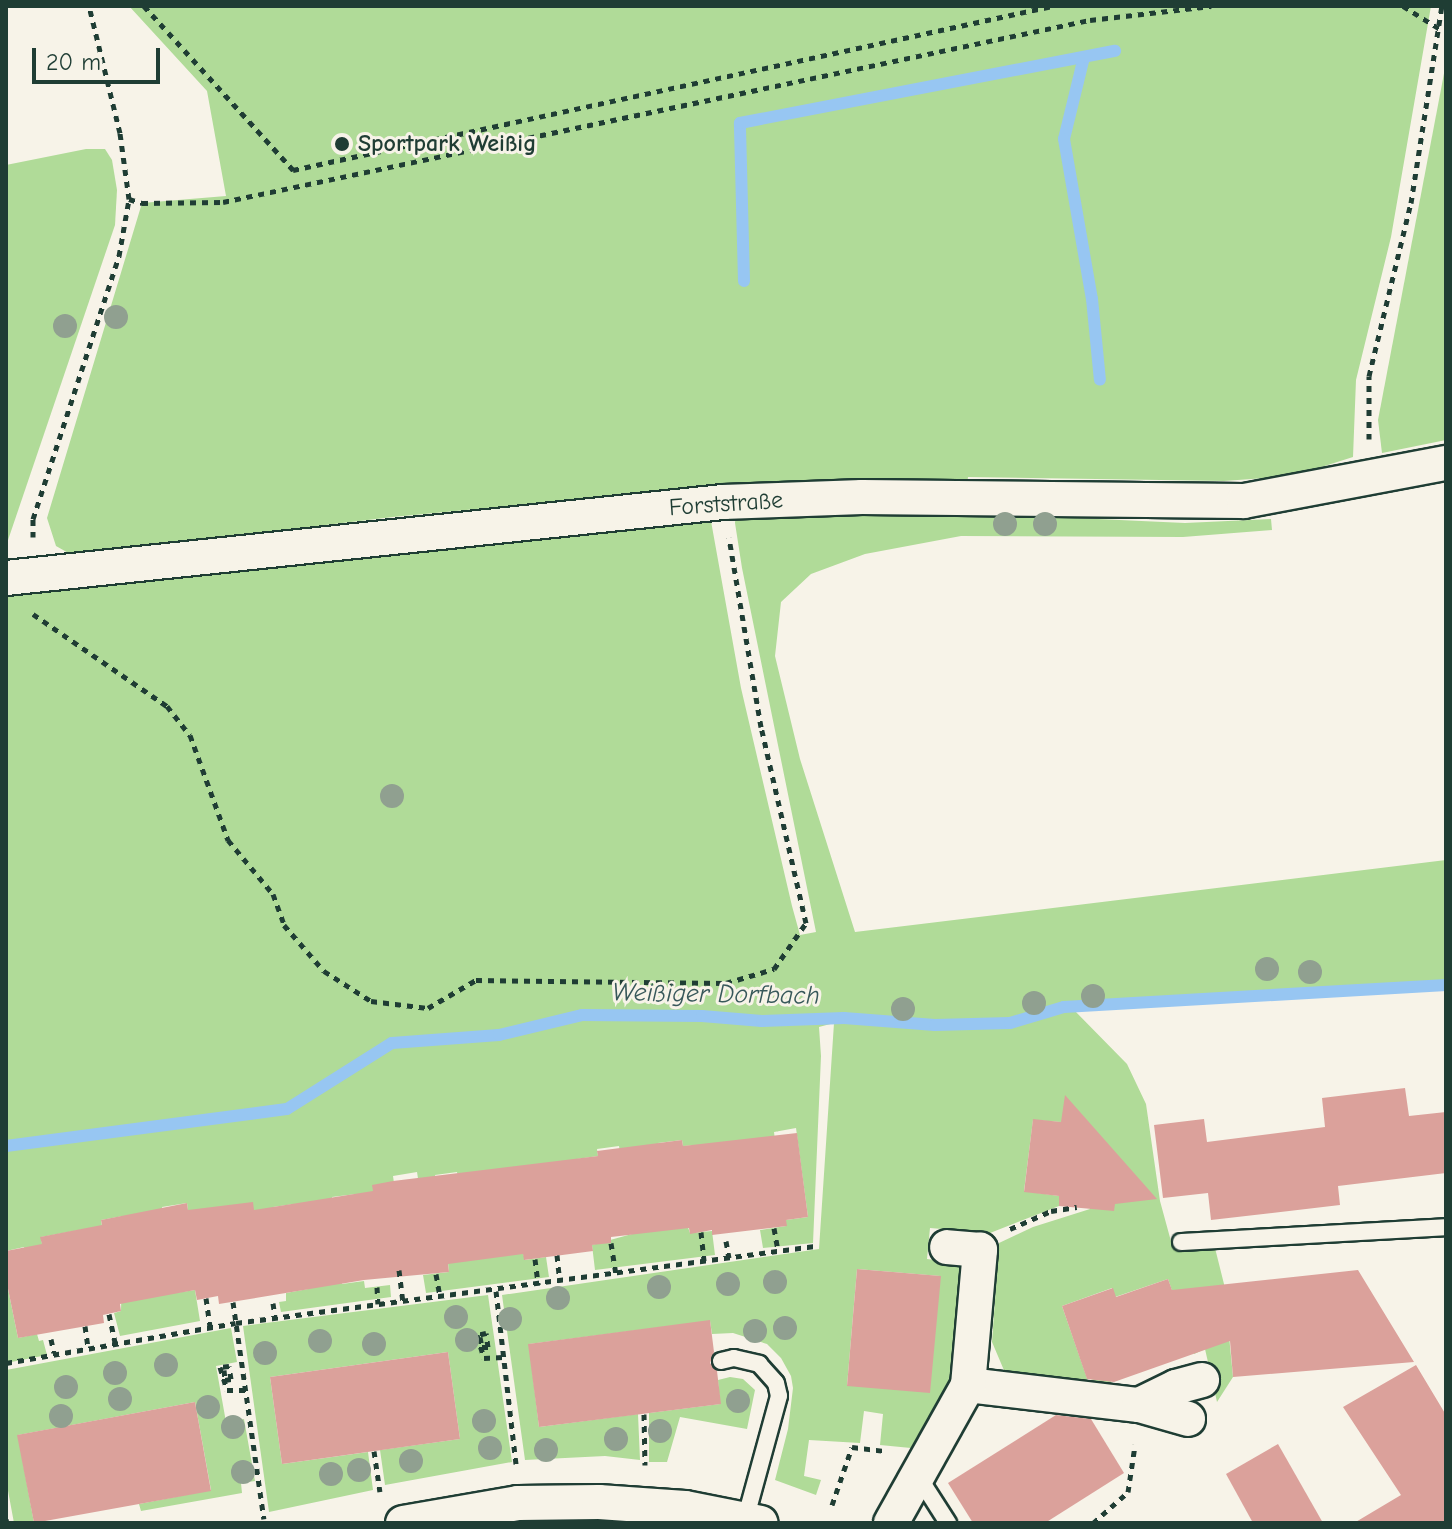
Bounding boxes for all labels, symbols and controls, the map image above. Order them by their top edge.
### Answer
scale bar [36,32,164,82]
text: 20 m [46,48,101,76]
place label: Sportpark Weißig [358,130,536,158]
marker: Sportpark Weißig [333,135,351,153]
street label: Forststraße [668,486,784,522]
water label: Weißiger Dorfbach [612,978,820,1012]

